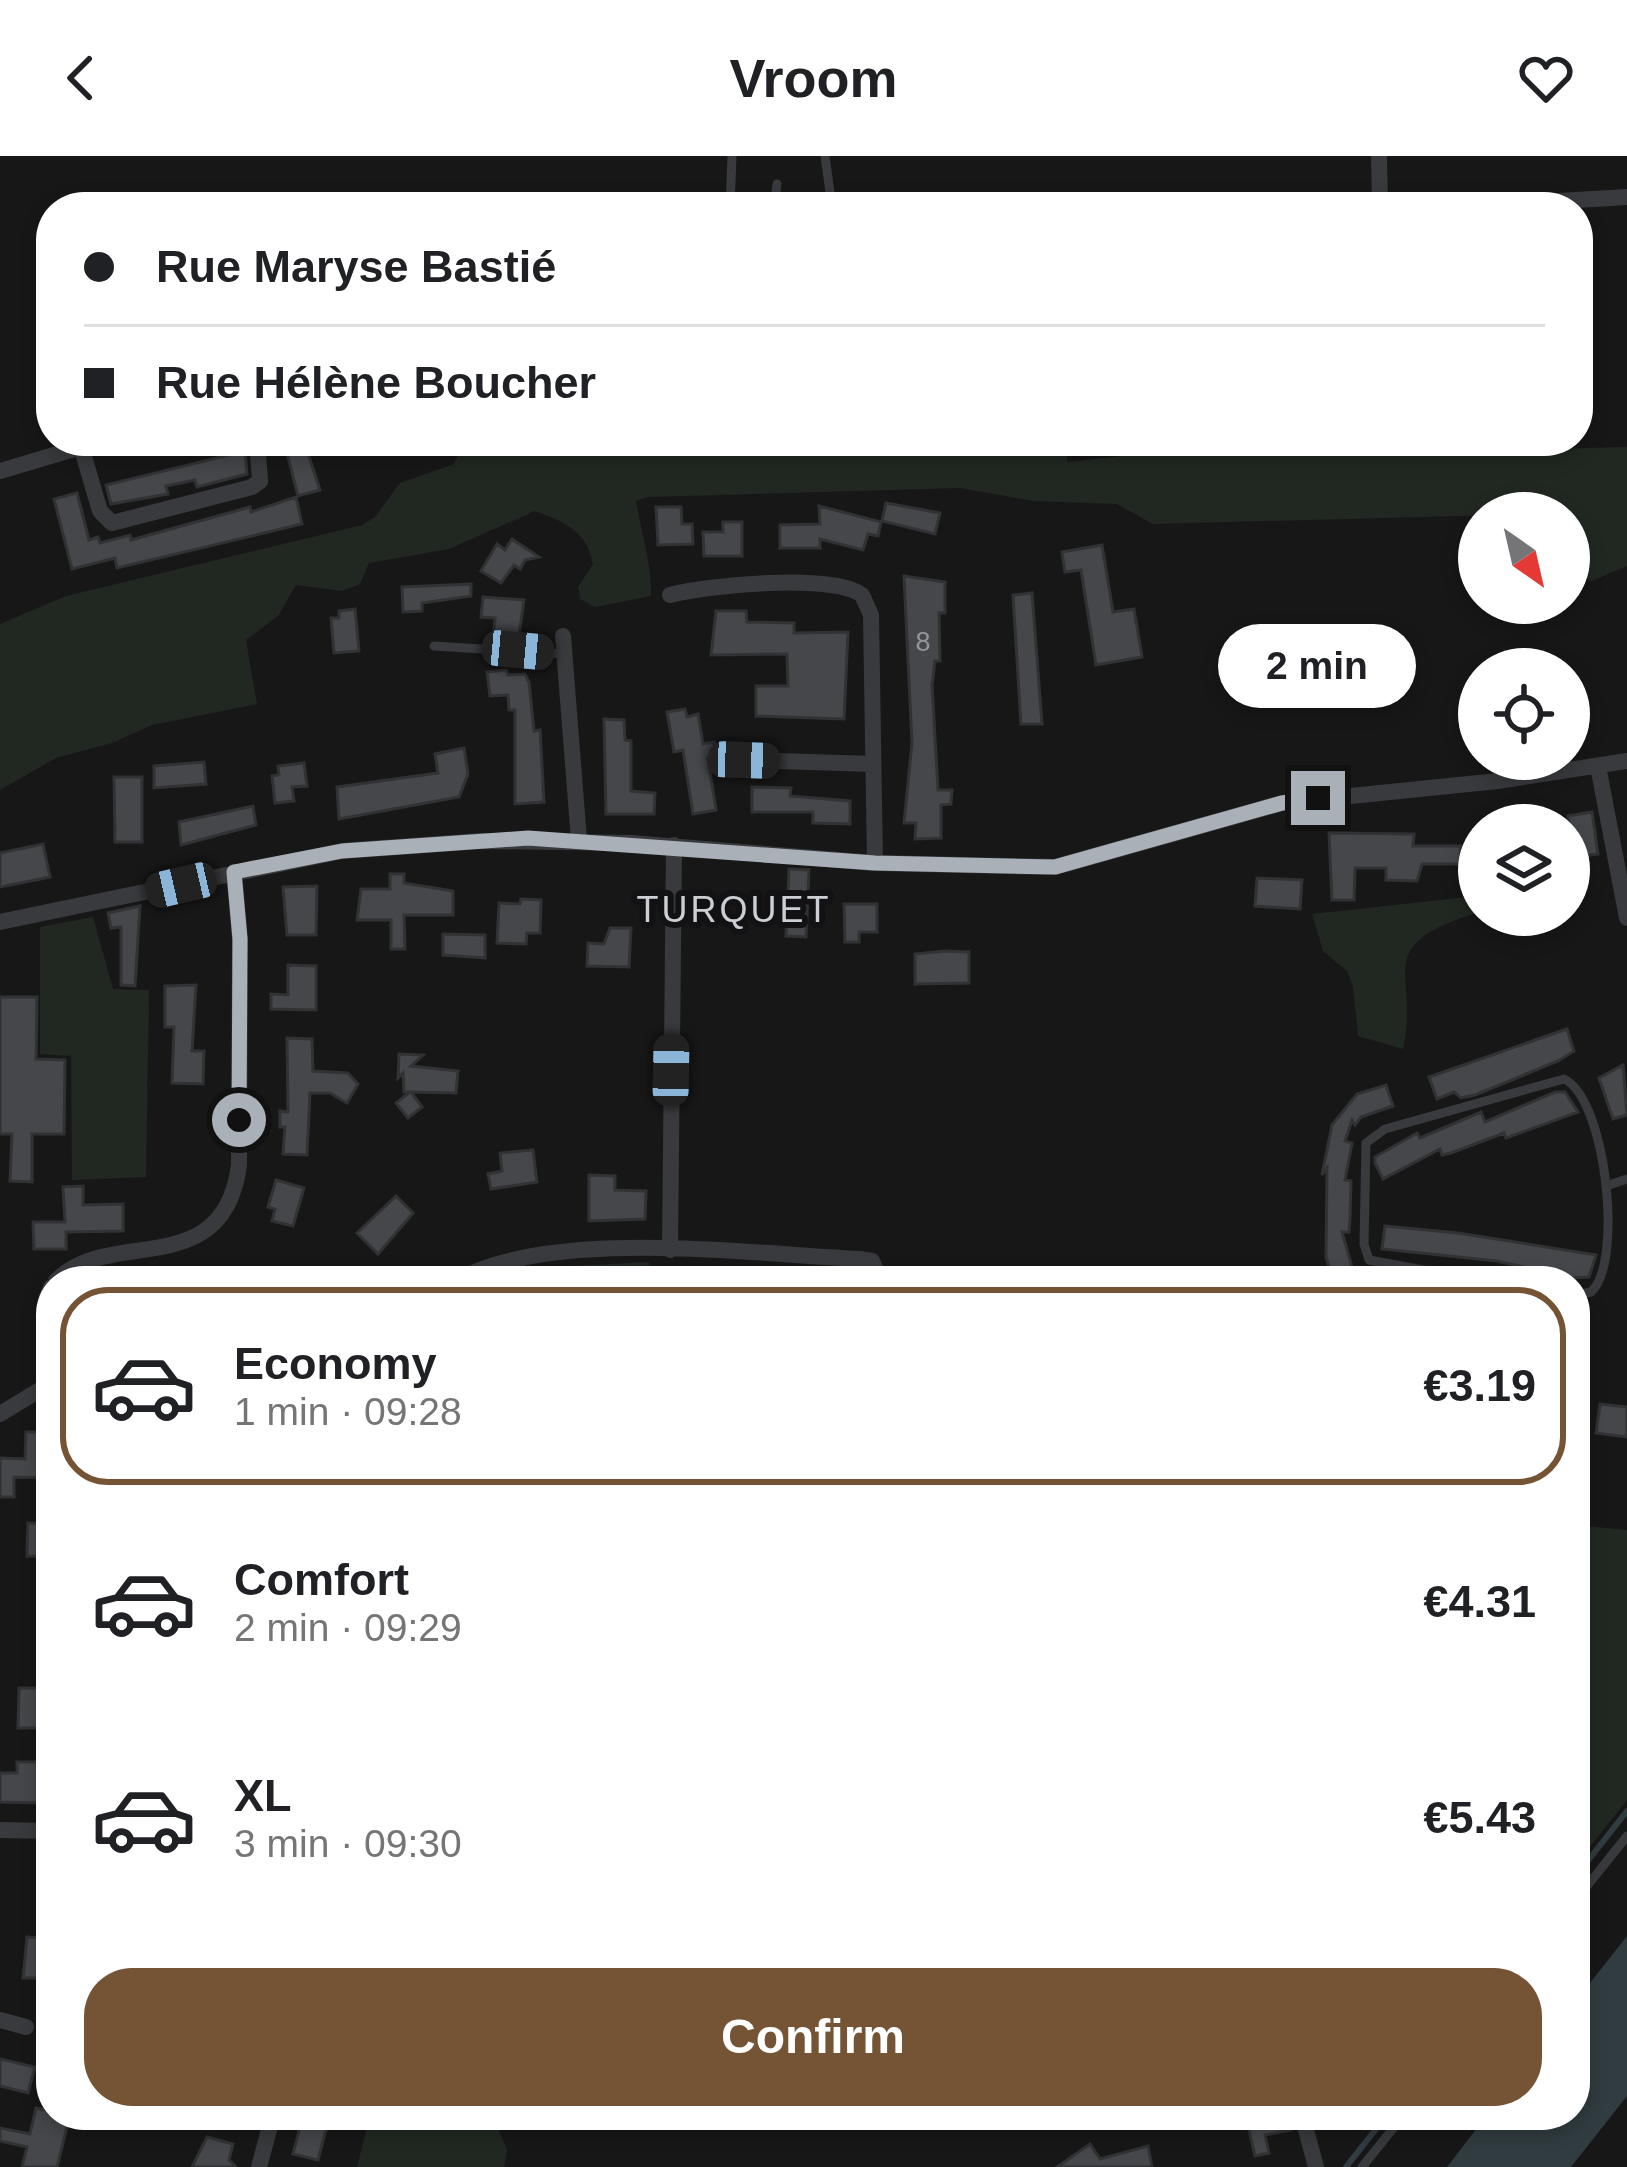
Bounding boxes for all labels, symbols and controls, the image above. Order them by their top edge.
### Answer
icon: back [48,45,114,111]
icon: heart [1513,45,1579,111]
text: Vroom [729,48,898,108]
text: Rue Maryse Bastié [156,241,556,292]
text: Rue Hélène Boucher [156,357,596,408]
north arrow [1458,492,1590,624]
map controls [1458,492,1590,936]
callout: 2 min [1219,624,1417,708]
house number: 8 [915,627,931,657]
car [481,629,555,671]
text: 2 min [1266,644,1368,687]
button: locate [1458,648,1590,780]
car [707,741,781,779]
route end [1291,771,1345,825]
button: layers [1458,804,1590,936]
car [142,859,220,911]
district label: TURQUET [637,889,832,930]
car [652,1034,690,1106]
route start [212,1093,266,1147]
icon: car [90,1332,198,1440]
text: Economy [234,1338,437,1389]
text: €3.19 [1423,1360,1536,1411]
text: 1 min · 09:28 [234,1390,462,1433]
icon: car [90,1548,198,1656]
text: Comfort [234,1554,409,1605]
text: €4.31 [1423,1576,1536,1627]
text: 2 min · 09:29 [234,1606,462,1649]
icon: car [90,1764,198,1872]
text: XL [234,1770,292,1821]
text: €5.43 [1423,1792,1536,1843]
text: 3 min · 09:30 [234,1822,462,1865]
button: Confirm [84,1968,1542,2106]

